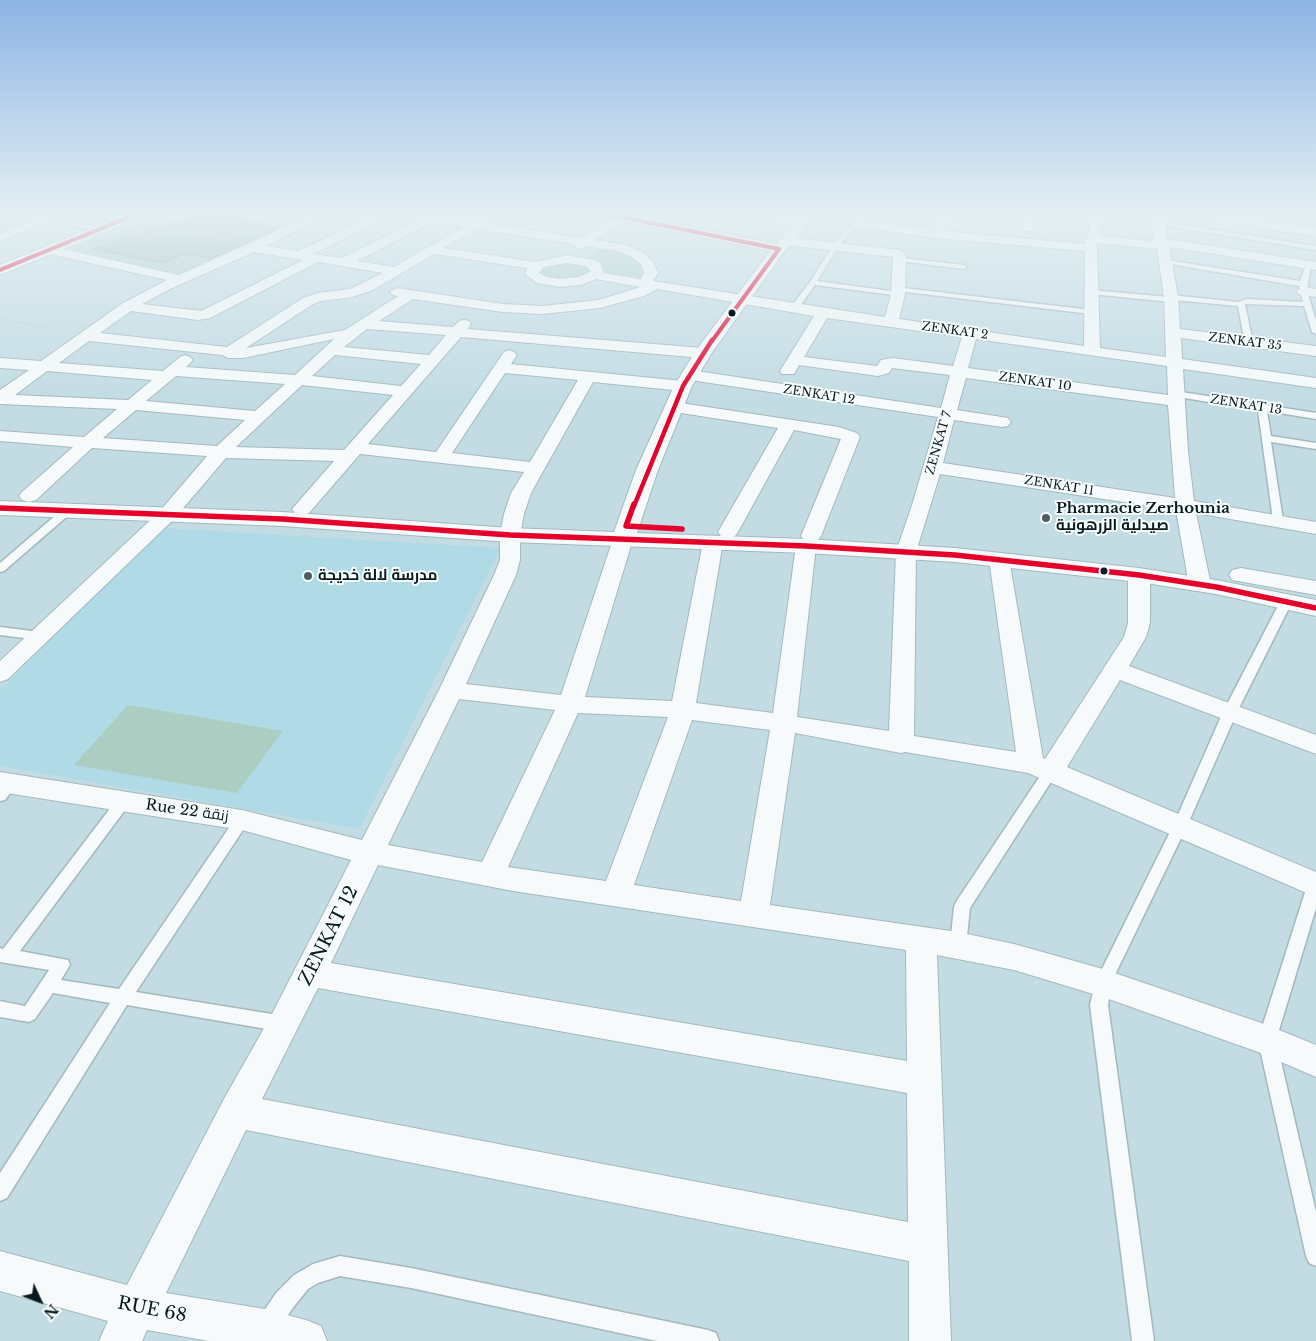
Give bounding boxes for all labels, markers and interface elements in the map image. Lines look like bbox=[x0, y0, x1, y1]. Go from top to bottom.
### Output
unlabelled marker bbox=[727, 308, 737, 318]
street label: ZENKAT 2 bbox=[921, 319, 989, 343]
street label: ZENKAT 35 bbox=[1207, 330, 1283, 354]
street label: ZENKAT 10 bbox=[998, 370, 1072, 394]
street label: ZENKAT 12 bbox=[782, 382, 856, 408]
street label: ZENKAT 13 bbox=[1209, 392, 1283, 418]
street label: ZENKAT 7 bbox=[923, 409, 955, 477]
street label: ZENKAT 11 bbox=[1023, 473, 1095, 499]
place label: Pharmacie Zerhounia صيدلية الزرهونية bbox=[1056, 500, 1230, 535]
marker: Pharmacie Zerhounia صيدلية الزرهونية bbox=[1040, 512, 1052, 524]
unlabelled marker bbox=[1099, 566, 1109, 576]
place label: مدرسة لالة خديجة bbox=[318, 567, 437, 585]
marker: مدرسة لالة خديجة bbox=[302, 570, 314, 582]
street label: Rue 22 زنقة bbox=[144, 796, 230, 826]
street label: ZENKAT 12 bbox=[295, 883, 363, 989]
north arrow bbox=[15, 1276, 65, 1326]
street label: RUE 68 bbox=[116, 1293, 188, 1327]
text: N bbox=[40, 1300, 62, 1322]

